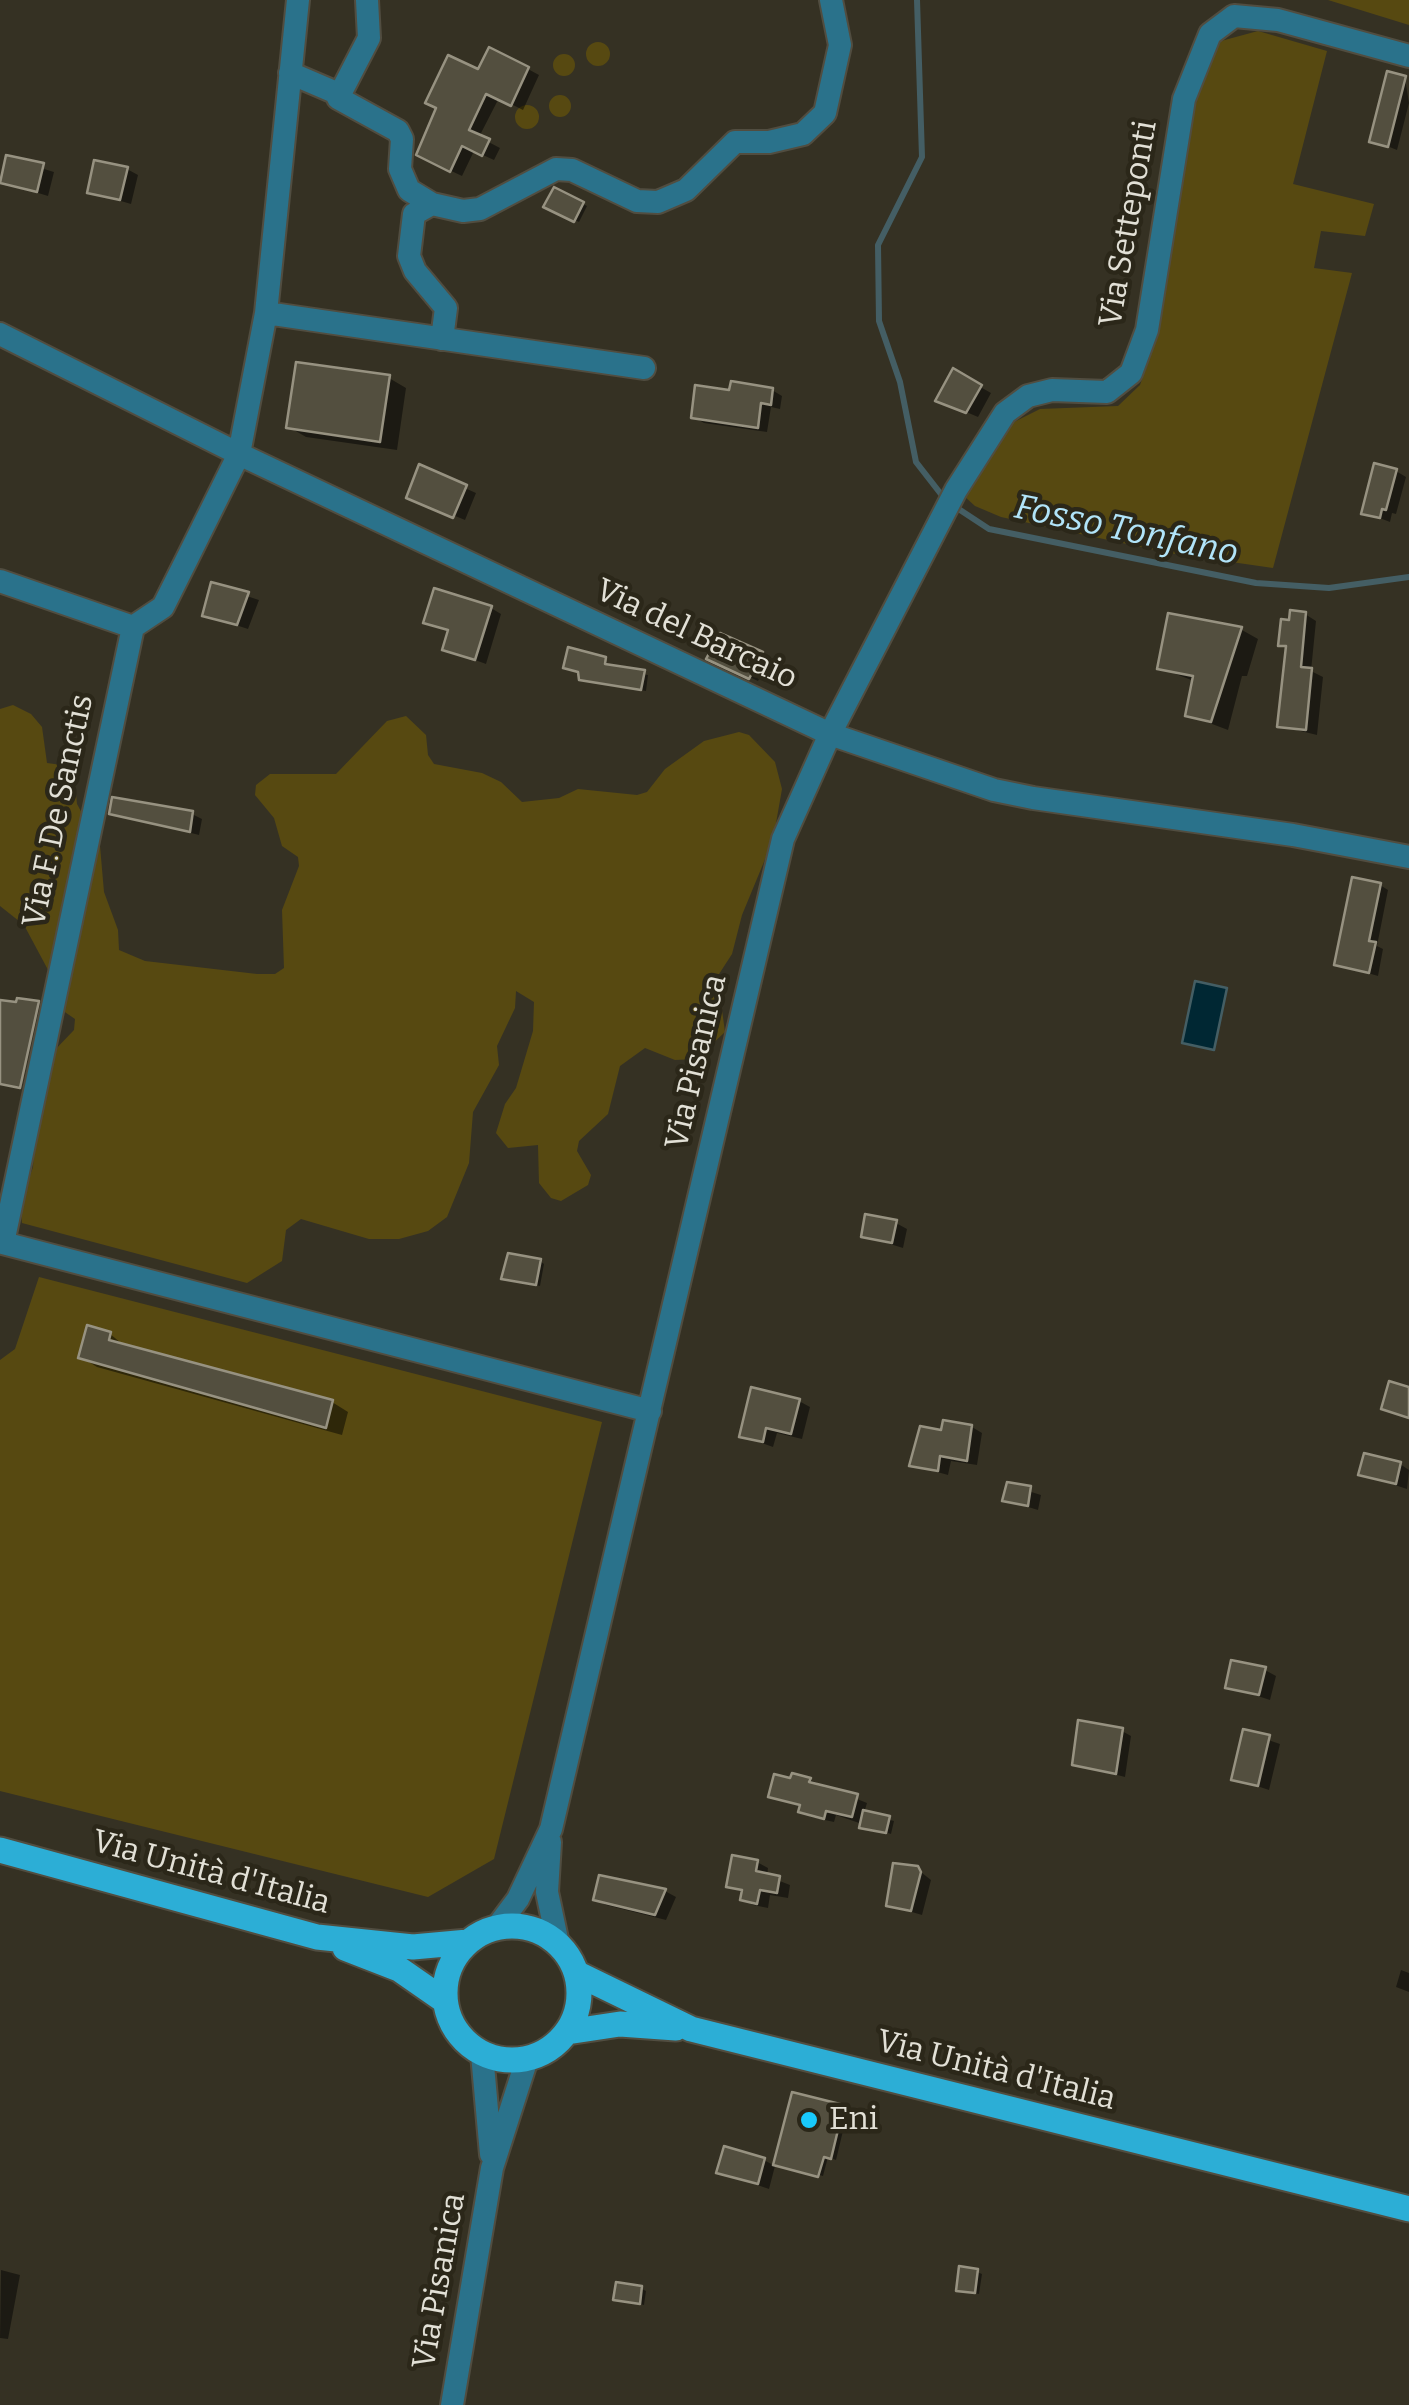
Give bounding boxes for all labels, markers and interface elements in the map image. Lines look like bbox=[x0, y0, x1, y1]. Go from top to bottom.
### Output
street label: Via Setteponti bbox=[1092, 118, 1166, 330]
water label: Fosso Tonfano bbox=[1010, 487, 1242, 575]
street label: Via del Barcaio bbox=[589, 572, 803, 698]
street label: Via F. De Sanctis bbox=[16, 691, 102, 931]
street label: Via Pisanica bbox=[658, 971, 736, 1153]
street label: Via Unità d'Italia bbox=[88, 1823, 334, 1923]
street label: Via Unità d'Italia bbox=[873, 2023, 1119, 2119]
place label: Eni bbox=[829, 2101, 878, 2139]
marker: Eni bbox=[798, 2109, 820, 2131]
street label: Via Pisanica bbox=[406, 2190, 474, 2372]

